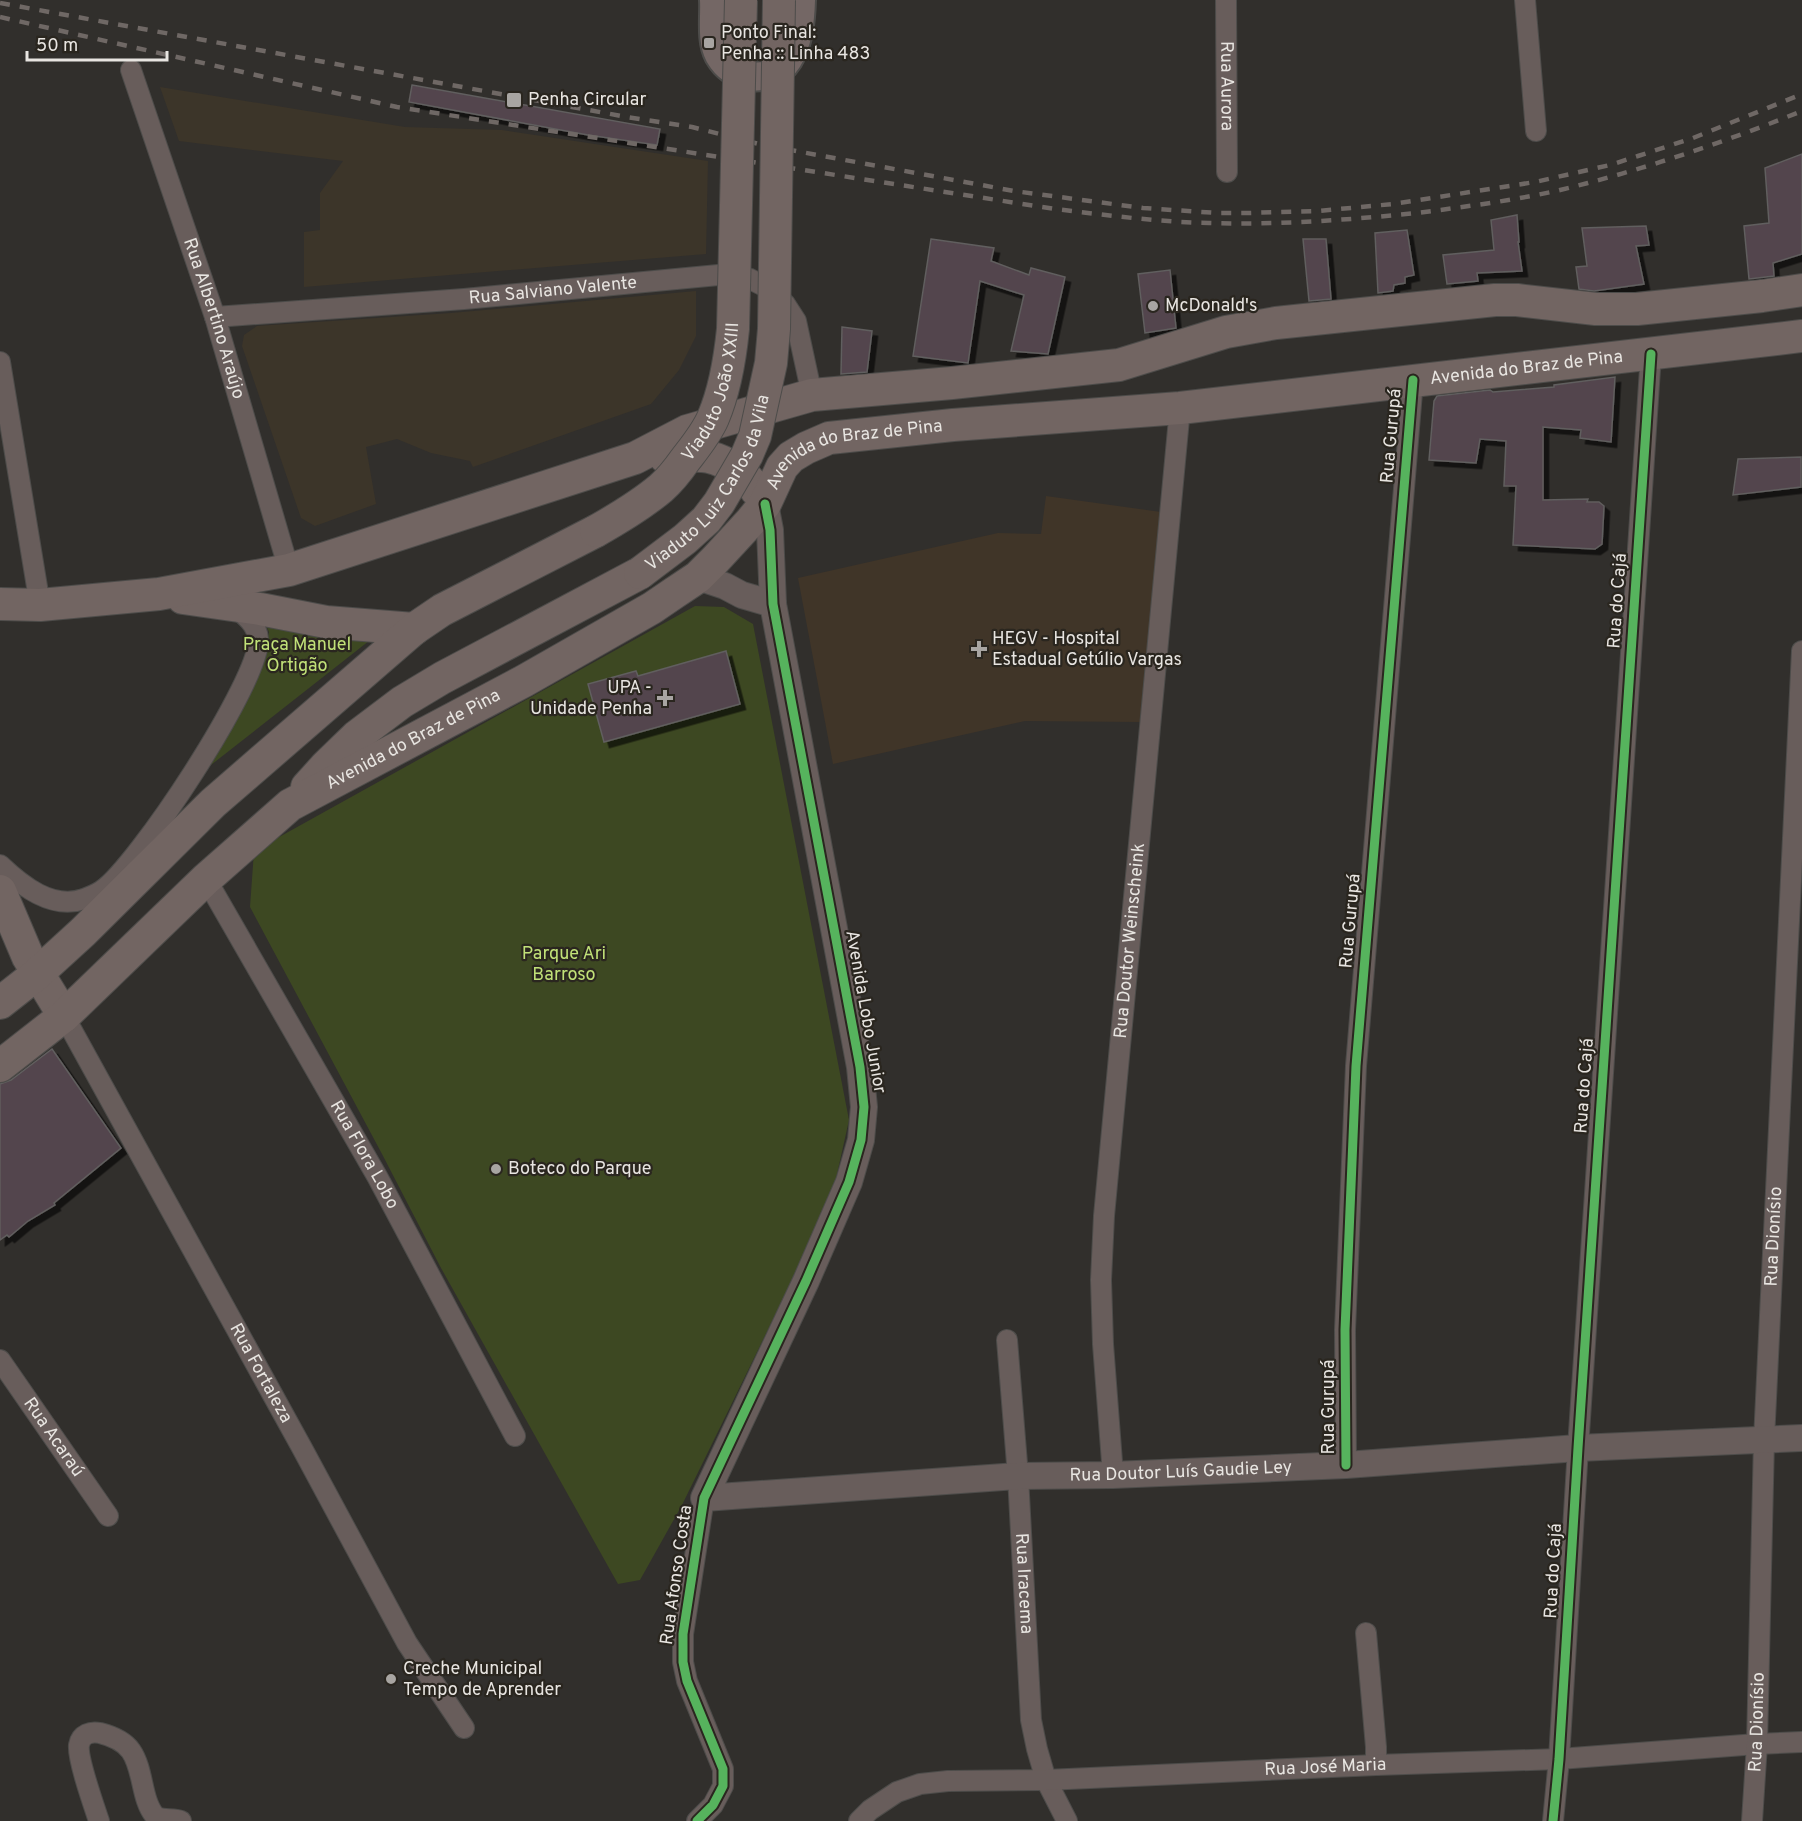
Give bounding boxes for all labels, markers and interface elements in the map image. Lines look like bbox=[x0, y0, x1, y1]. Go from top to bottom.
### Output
place label: Ponto Final: Penha :: Linha 483 bbox=[721, 22, 870, 66]
scale bar bbox=[27, 24, 166, 62]
text: 50 m bbox=[36, 35, 78, 58]
marker: Ponto Final: Penha :: Linha 483 bbox=[702, 36, 716, 50]
street label: Rua Aurora bbox=[1215, 41, 1238, 131]
place label: Penha Circular bbox=[528, 89, 646, 112]
marker: Penha Circular bbox=[505, 91, 523, 109]
street label: Rua Albertino Araújo bbox=[177, 235, 250, 402]
street label: Rua Salviano Valente bbox=[468, 271, 638, 310]
place label: McDonald's bbox=[1165, 295, 1257, 318]
marker: McDonald's bbox=[1146, 299, 1160, 313]
street label: Viaduto João XXIII bbox=[677, 322, 745, 466]
street label: Avenida do Braz de Pina bbox=[1429, 345, 1624, 390]
street label: Rua Gurupá bbox=[1376, 388, 1408, 484]
street label: Viaduto Luiz Carlos da Vila bbox=[641, 393, 775, 576]
street label: Avenida do Braz de Pina bbox=[761, 415, 944, 494]
street label: Rua do Cajá bbox=[1603, 552, 1633, 650]
place label: HEGV - Hospital Estadual Getúlio Vargas bbox=[992, 628, 1182, 672]
park label: Praça Manuel Ortigão bbox=[243, 634, 351, 678]
marker: HEGV - Hospital Estadual Getúlio Vargas bbox=[970, 640, 988, 658]
place label: UPA - Unidade Penha bbox=[530, 677, 652, 721]
street label: Avenida do Braz de Pina bbox=[322, 684, 504, 795]
marker: UPA - Unidade Penha bbox=[656, 689, 674, 707]
street label: Rua Doutor Weinscheink bbox=[1109, 842, 1151, 1039]
street label: Rua Gurupá bbox=[1335, 873, 1367, 969]
street label: Avenida Lobo Junior bbox=[839, 929, 891, 1095]
park label: Parque Ari Barroso bbox=[522, 943, 606, 987]
street label: Rua do Cajá bbox=[1570, 1037, 1600, 1135]
street label: Rua Flora Lobo bbox=[324, 1096, 404, 1213]
place label: Boteco do Parque bbox=[508, 1158, 651, 1181]
marker: Boteco do Parque bbox=[489, 1162, 503, 1176]
street label: Rua Dionísio bbox=[1760, 1186, 1788, 1287]
street label: Rua Fortaleza bbox=[224, 1319, 298, 1427]
street label: Rua Gurupá bbox=[1318, 1359, 1341, 1455]
street label: Rua Acaraú bbox=[18, 1393, 89, 1482]
street label: Rua Doutor Luís Gaudie Ley bbox=[1069, 1456, 1293, 1487]
street label: Rua Afonso Costa bbox=[656, 1504, 698, 1646]
street label: Rua do Cajá bbox=[1540, 1523, 1568, 1619]
street label: Rua Iracema bbox=[1010, 1532, 1038, 1634]
place label: Creche Municipal Tempo de Aprender bbox=[403, 1658, 561, 1702]
marker: Creche Municipal Tempo de Aprender bbox=[384, 1672, 398, 1686]
street label: Rua Dionísio bbox=[1744, 1672, 1770, 1773]
street label: Rua José Maria bbox=[1264, 1753, 1387, 1782]

